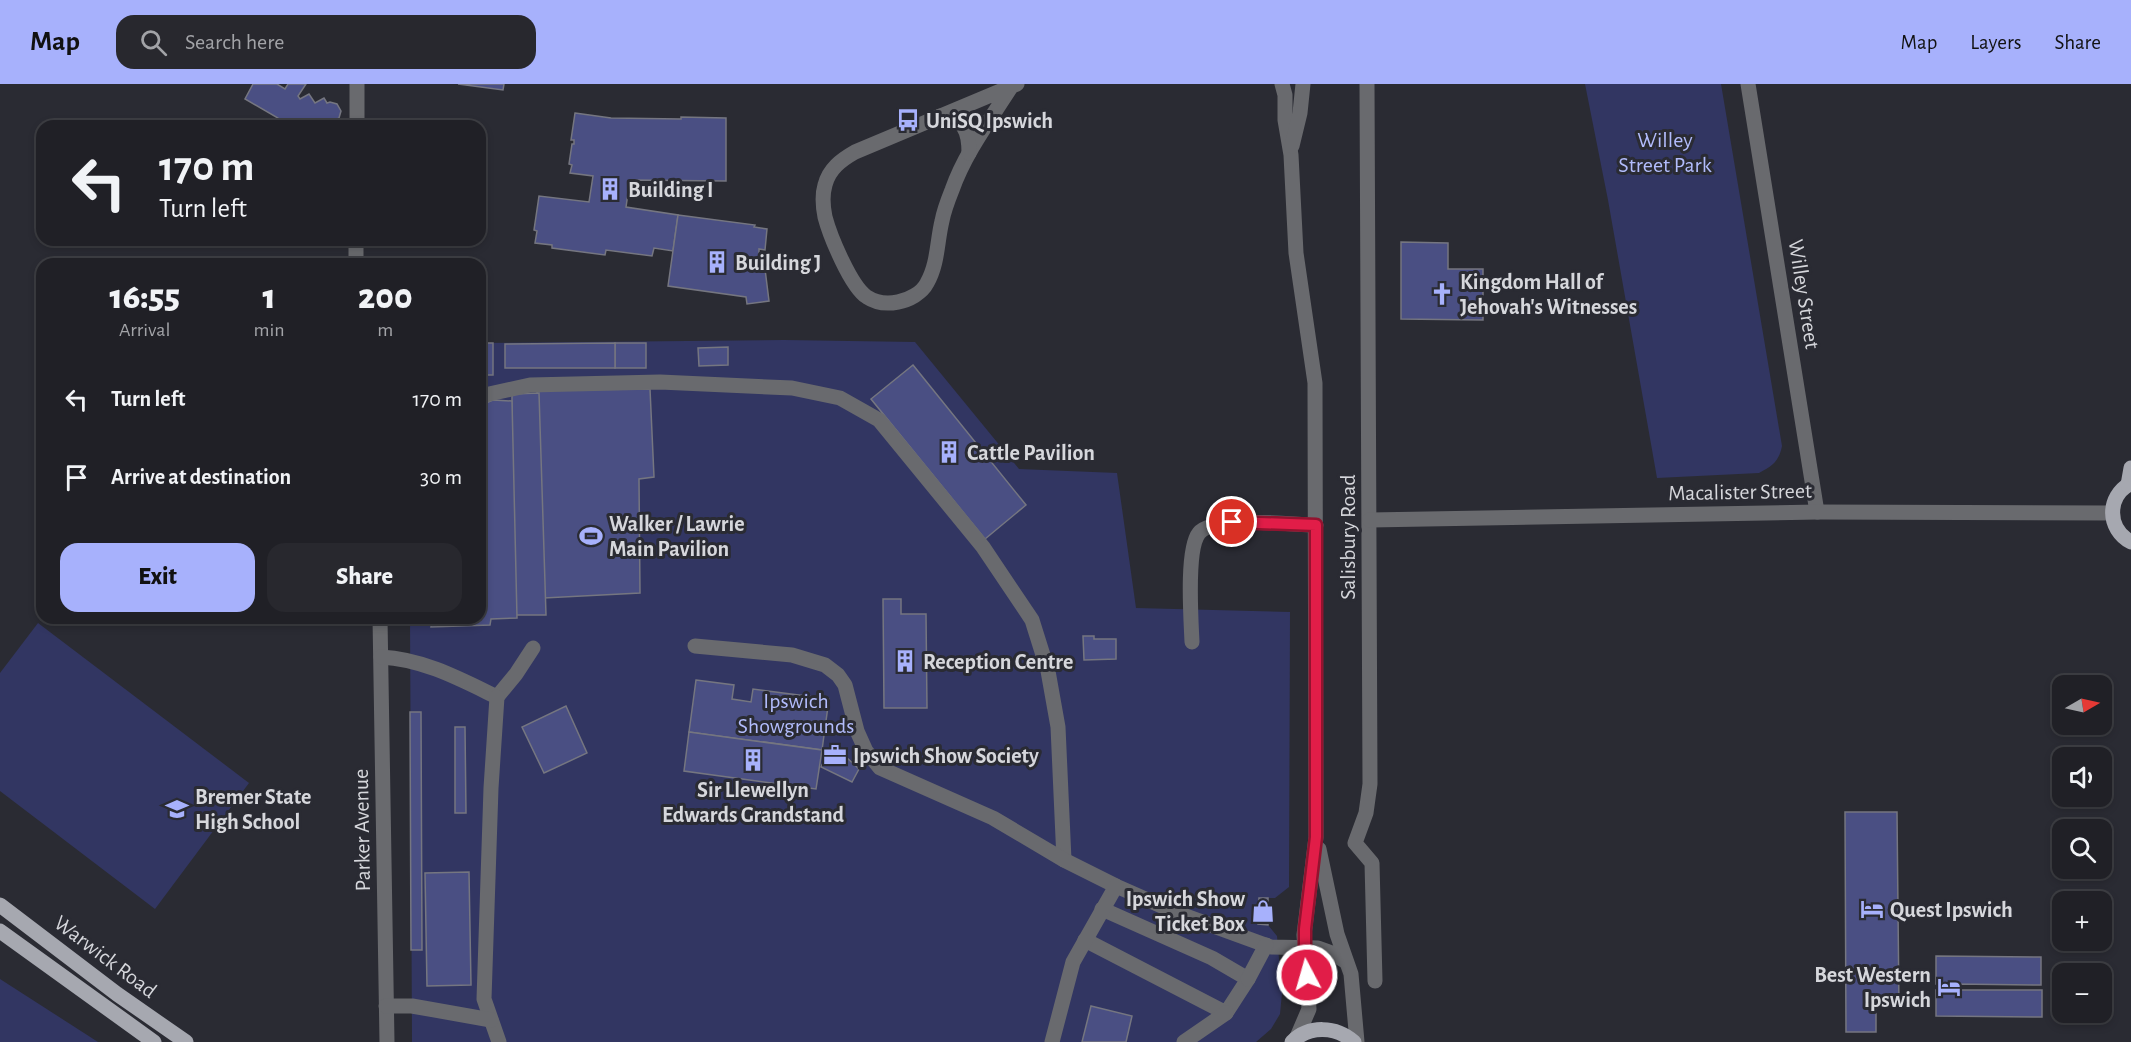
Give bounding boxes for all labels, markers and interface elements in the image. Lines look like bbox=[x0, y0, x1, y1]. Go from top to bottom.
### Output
search box bbox=[116, 15, 536, 69]
icon: search bbox=[137, 26, 170, 59]
text: Map bbox=[30, 28, 80, 56]
text: Search here bbox=[185, 31, 284, 53]
text: Map bbox=[1901, 32, 1937, 53]
text: Layers bbox=[1970, 32, 2021, 53]
text: Share bbox=[2054, 32, 2101, 53]
bus stop icon: UniSQ Ipswich bbox=[895, 107, 921, 133]
place label: UniSQ Ipswich bbox=[926, 110, 1053, 133]
park label: Willey Street Park bbox=[1618, 129, 1712, 176]
icon: left bbox=[60, 144, 138, 222]
text: 170 m bbox=[159, 146, 254, 188]
building icon: Building I bbox=[597, 176, 623, 202]
place label: Building I bbox=[628, 179, 714, 201]
text: Turn left bbox=[159, 195, 247, 222]
street label: Willey Street bbox=[1784, 238, 1824, 351]
building icon: Building J bbox=[704, 249, 730, 275]
place label: Building J bbox=[735, 252, 821, 274]
place label: Kingdom Hall of Jehovah's Witnesses bbox=[1460, 271, 1637, 318]
text: 16:55 bbox=[109, 279, 180, 315]
text: 1 bbox=[262, 279, 276, 315]
text: 200 bbox=[358, 279, 413, 315]
church icon: Kingdom Hall of Jehovah's Witnesses bbox=[1429, 281, 1455, 307]
text: Arrival bbox=[119, 320, 170, 340]
text: min bbox=[253, 320, 285, 340]
text: m bbox=[377, 320, 393, 340]
icon: left bbox=[60, 383, 93, 416]
text: Turn left bbox=[111, 388, 185, 410]
text: 170 m bbox=[412, 388, 462, 410]
building icon: Cattle Pavilion bbox=[936, 439, 962, 465]
place label: Cattle Pavilion bbox=[967, 442, 1095, 464]
icon: arrive bbox=[60, 461, 93, 494]
text: Arrive at destination bbox=[111, 466, 291, 488]
text: 30 m bbox=[420, 466, 462, 488]
street label: Salisbury Road bbox=[1337, 474, 1359, 600]
street label: Macalister Street bbox=[1668, 480, 1812, 504]
pin bbox=[1206, 496, 1257, 547]
icon: arrive bbox=[1215, 505, 1248, 538]
place label: Walker / Lawrie Main Pavilion bbox=[609, 513, 745, 560]
sports icon: Walker / Lawrie Main Pavilion bbox=[578, 523, 604, 549]
button: Exit bbox=[60, 543, 255, 612]
button: Share bbox=[267, 543, 462, 612]
building icon: Reception Centre bbox=[892, 648, 918, 674]
place label: Reception Centre bbox=[923, 651, 1073, 673]
north arrow bbox=[2052, 675, 2112, 735]
map controls bbox=[2052, 675, 2112, 1023]
park label: Ipswich Showgrounds bbox=[738, 690, 854, 737]
office icon: Ipswich Show Society bbox=[822, 742, 848, 768]
place label: Ipswich Show Society bbox=[853, 745, 1039, 768]
building icon: Sir Llewellyn Edwards Grandstand bbox=[740, 747, 766, 773]
button: sound bbox=[2052, 747, 2112, 807]
street label: Parker Avenue bbox=[350, 768, 374, 891]
place label: Sir Llewellyn Edwards Grandstand bbox=[662, 779, 845, 826]
place label: Bremer State High School bbox=[195, 786, 311, 833]
school or university icon: Bremer State High School bbox=[164, 796, 190, 822]
button: search bbox=[2052, 819, 2112, 879]
place label: Ipswich Show Ticket Box bbox=[1126, 888, 1246, 935]
button: + bbox=[2052, 891, 2112, 951]
hotel icon: Quest Ipswich bbox=[1859, 896, 1885, 922]
shop icon: Ipswich Show Ticket Box bbox=[1250, 898, 1276, 924]
place label: Quest Ipswich bbox=[1890, 899, 2013, 922]
street label: Warwick Road bbox=[50, 911, 161, 1002]
position arrow bbox=[1275, 943, 1339, 1007]
button: − bbox=[2052, 963, 2112, 1023]
place label: Best Western Ipswich bbox=[1814, 964, 1931, 1011]
hotel icon: Best Western Ipswich bbox=[1936, 974, 1962, 1000]

